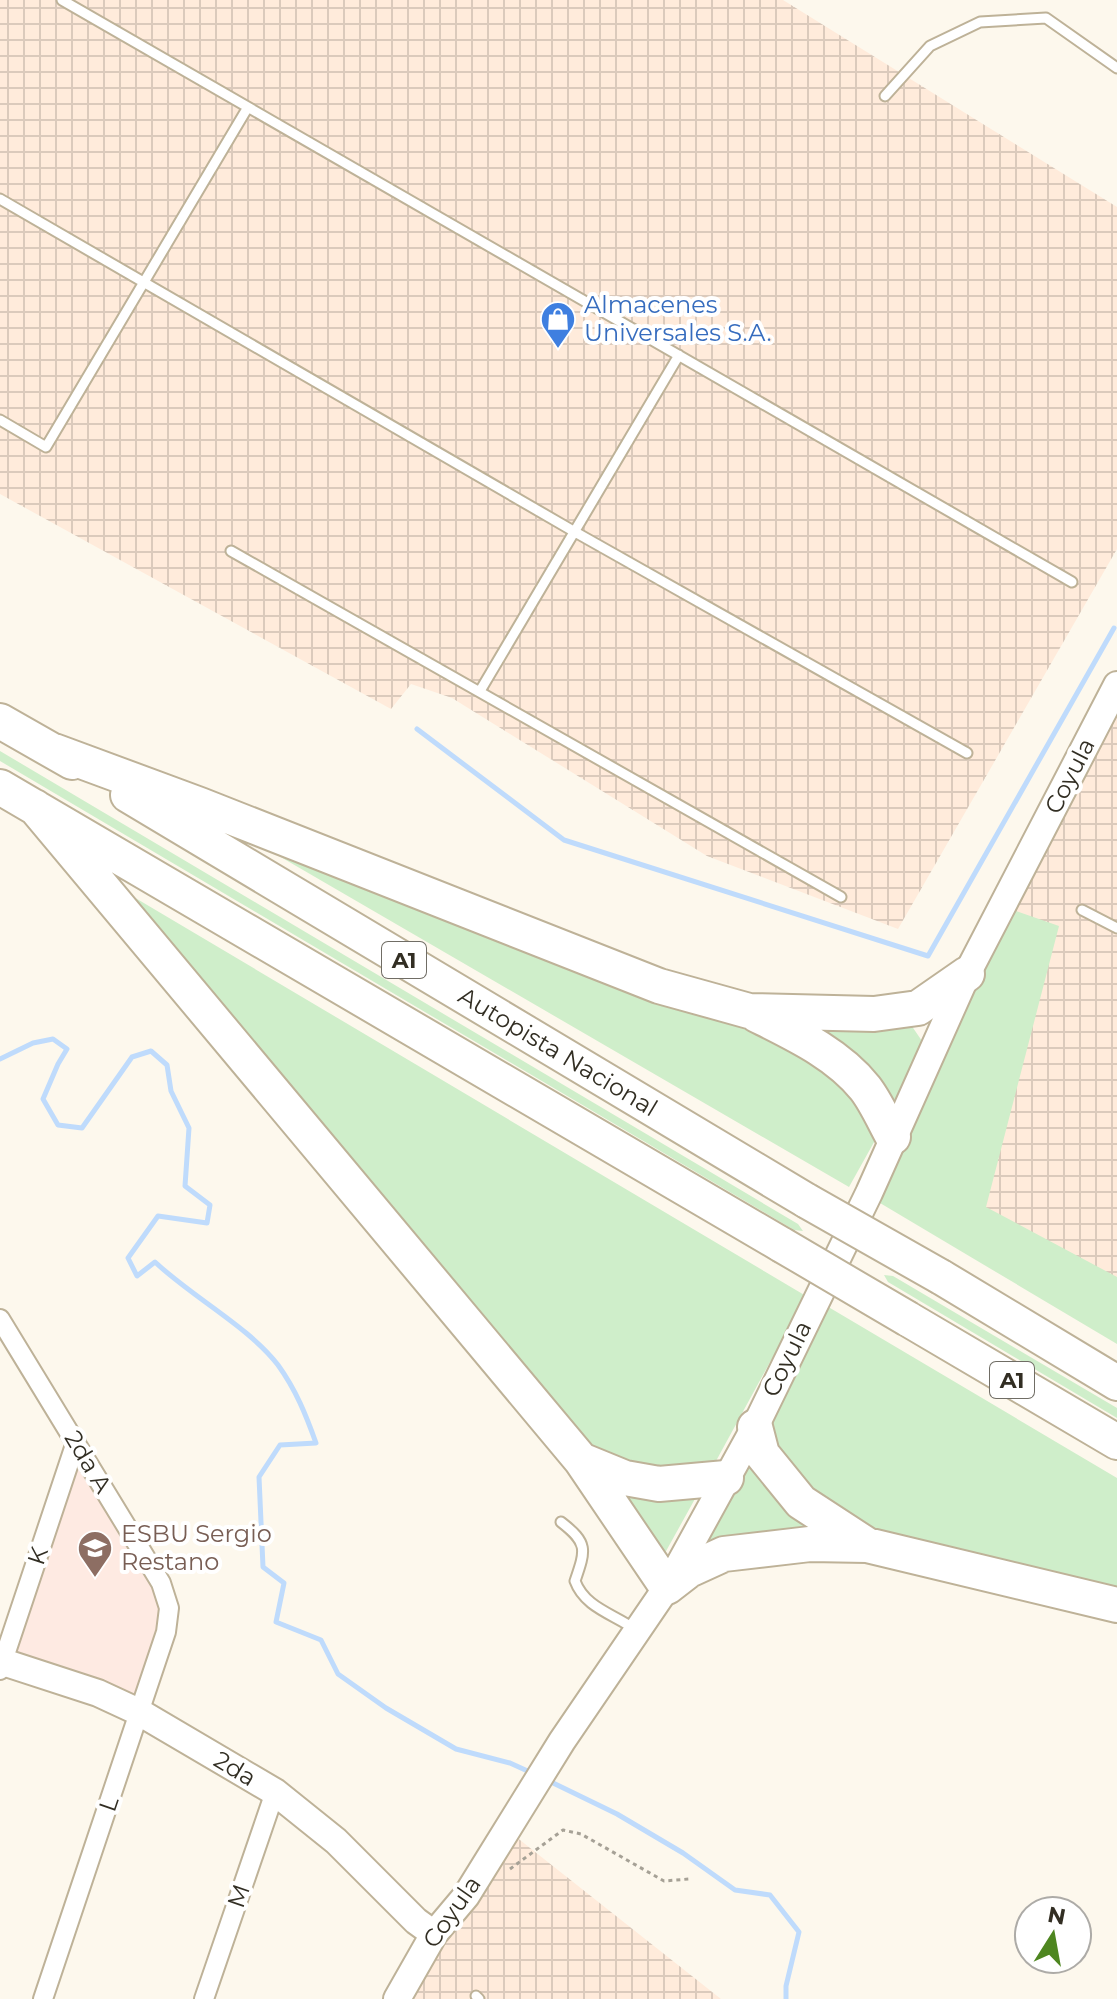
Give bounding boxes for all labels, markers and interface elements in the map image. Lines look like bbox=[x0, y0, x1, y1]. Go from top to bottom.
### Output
place label: Almacenes Universales S.A. bbox=[584, 290, 771, 347]
shop icon: Almacenes Universales S.A. bbox=[539, 300, 577, 350]
street label: Coyula bbox=[1038, 733, 1101, 818]
road number: A1 bbox=[382, 942, 426, 978]
street label: Autopista Nacional bbox=[454, 981, 663, 1122]
street label: Coyula bbox=[756, 1316, 817, 1402]
road number: A1 bbox=[990, 1362, 1034, 1398]
street label: 2da A bbox=[59, 1425, 119, 1499]
place label: ESBU Sergio Restano bbox=[121, 1519, 272, 1576]
school or university icon: ESBU Sergio Restano bbox=[76, 1529, 114, 1579]
street label: K bbox=[21, 1543, 54, 1568]
street label: 2da bbox=[209, 1745, 262, 1792]
street label: L bbox=[93, 1792, 125, 1815]
street label: Coyula bbox=[417, 1870, 487, 1953]
street label: M bbox=[221, 1880, 256, 1911]
north arrow bbox=[1013, 1895, 1093, 1975]
text: N bbox=[1045, 1901, 1068, 1931]

